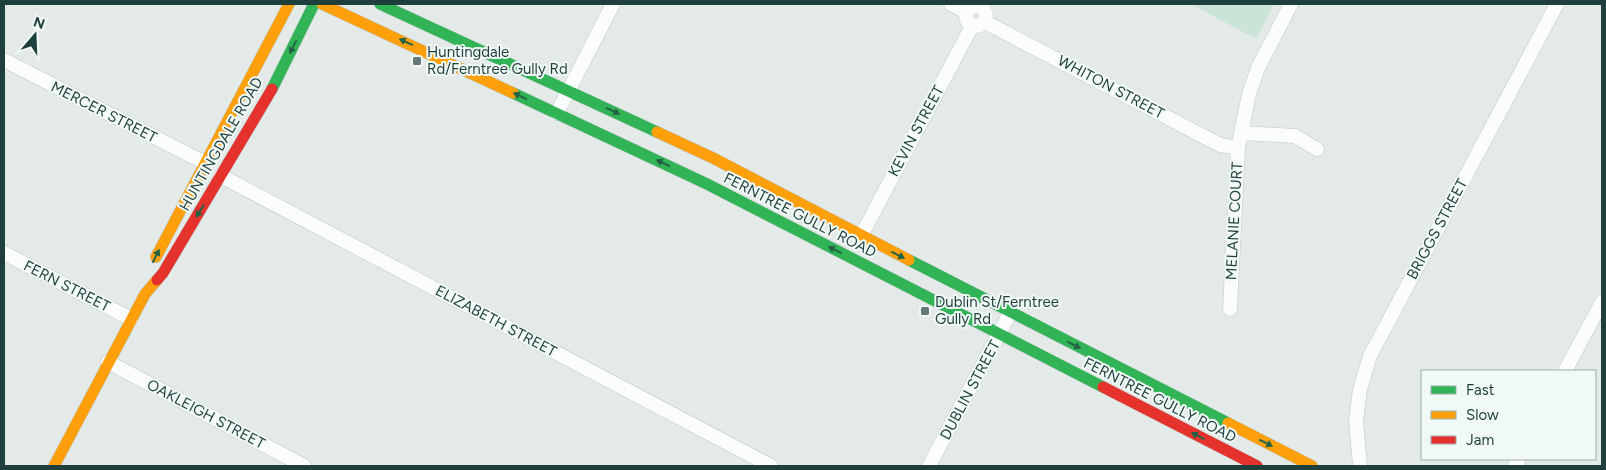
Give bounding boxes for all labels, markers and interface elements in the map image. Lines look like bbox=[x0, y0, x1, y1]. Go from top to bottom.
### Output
north arrow bbox=[10, 10, 60, 60]
text: N bbox=[31, 13, 47, 33]
one-way arrow bbox=[399, 38, 414, 47]
one-way arrow bbox=[289, 40, 297, 55]
place label: Huntingdale Rd/Ferntree Gully Rd bbox=[427, 43, 568, 78]
street label: WHITON STREET bbox=[1055, 51, 1168, 123]
marker: Huntingdale Rd/Ferntree Gully Rd bbox=[411, 55, 423, 67]
street label: HUNTINGDALE ROAD bbox=[175, 74, 267, 214]
street label: MERCER STREET bbox=[48, 77, 161, 147]
street label: KEVIN STREET bbox=[884, 82, 948, 180]
one-way arrow bbox=[513, 91, 527, 99]
one-way arrow bbox=[606, 108, 620, 116]
one-way arrow bbox=[656, 159, 670, 167]
street label: MELANIE COURT bbox=[1222, 161, 1246, 281]
street label: FERNTREE GULLY ROAD bbox=[721, 169, 879, 261]
street label: BRIGGS STREET bbox=[1403, 175, 1471, 282]
one-way arrow bbox=[195, 204, 204, 217]
one-way arrow bbox=[828, 246, 843, 254]
one-way arrow bbox=[152, 249, 160, 263]
one-way arrow bbox=[891, 251, 906, 259]
street label: FERN STREET bbox=[21, 256, 114, 316]
street label: ELIZABETH STREET bbox=[432, 281, 560, 361]
place label: Dublin St/Ferntree Gully Rd bbox=[935, 293, 1059, 328]
marker: Dublin St/Ferntree Gully Rd bbox=[919, 305, 931, 317]
street label: DUBLIN STREET bbox=[936, 336, 1004, 443]
one-way arrow bbox=[1067, 341, 1082, 349]
street label: FERNTREE GULLY ROAD bbox=[1081, 354, 1239, 446]
legend bbox=[1421, 370, 1596, 460]
street label: OAKLEIGH STREET bbox=[144, 375, 269, 453]
text: Fast bbox=[1466, 381, 1495, 399]
text: Slow bbox=[1466, 406, 1499, 424]
text: Jam bbox=[1466, 431, 1494, 449]
one-way arrow bbox=[1191, 432, 1205, 440]
one-way arrow bbox=[1259, 439, 1273, 447]

